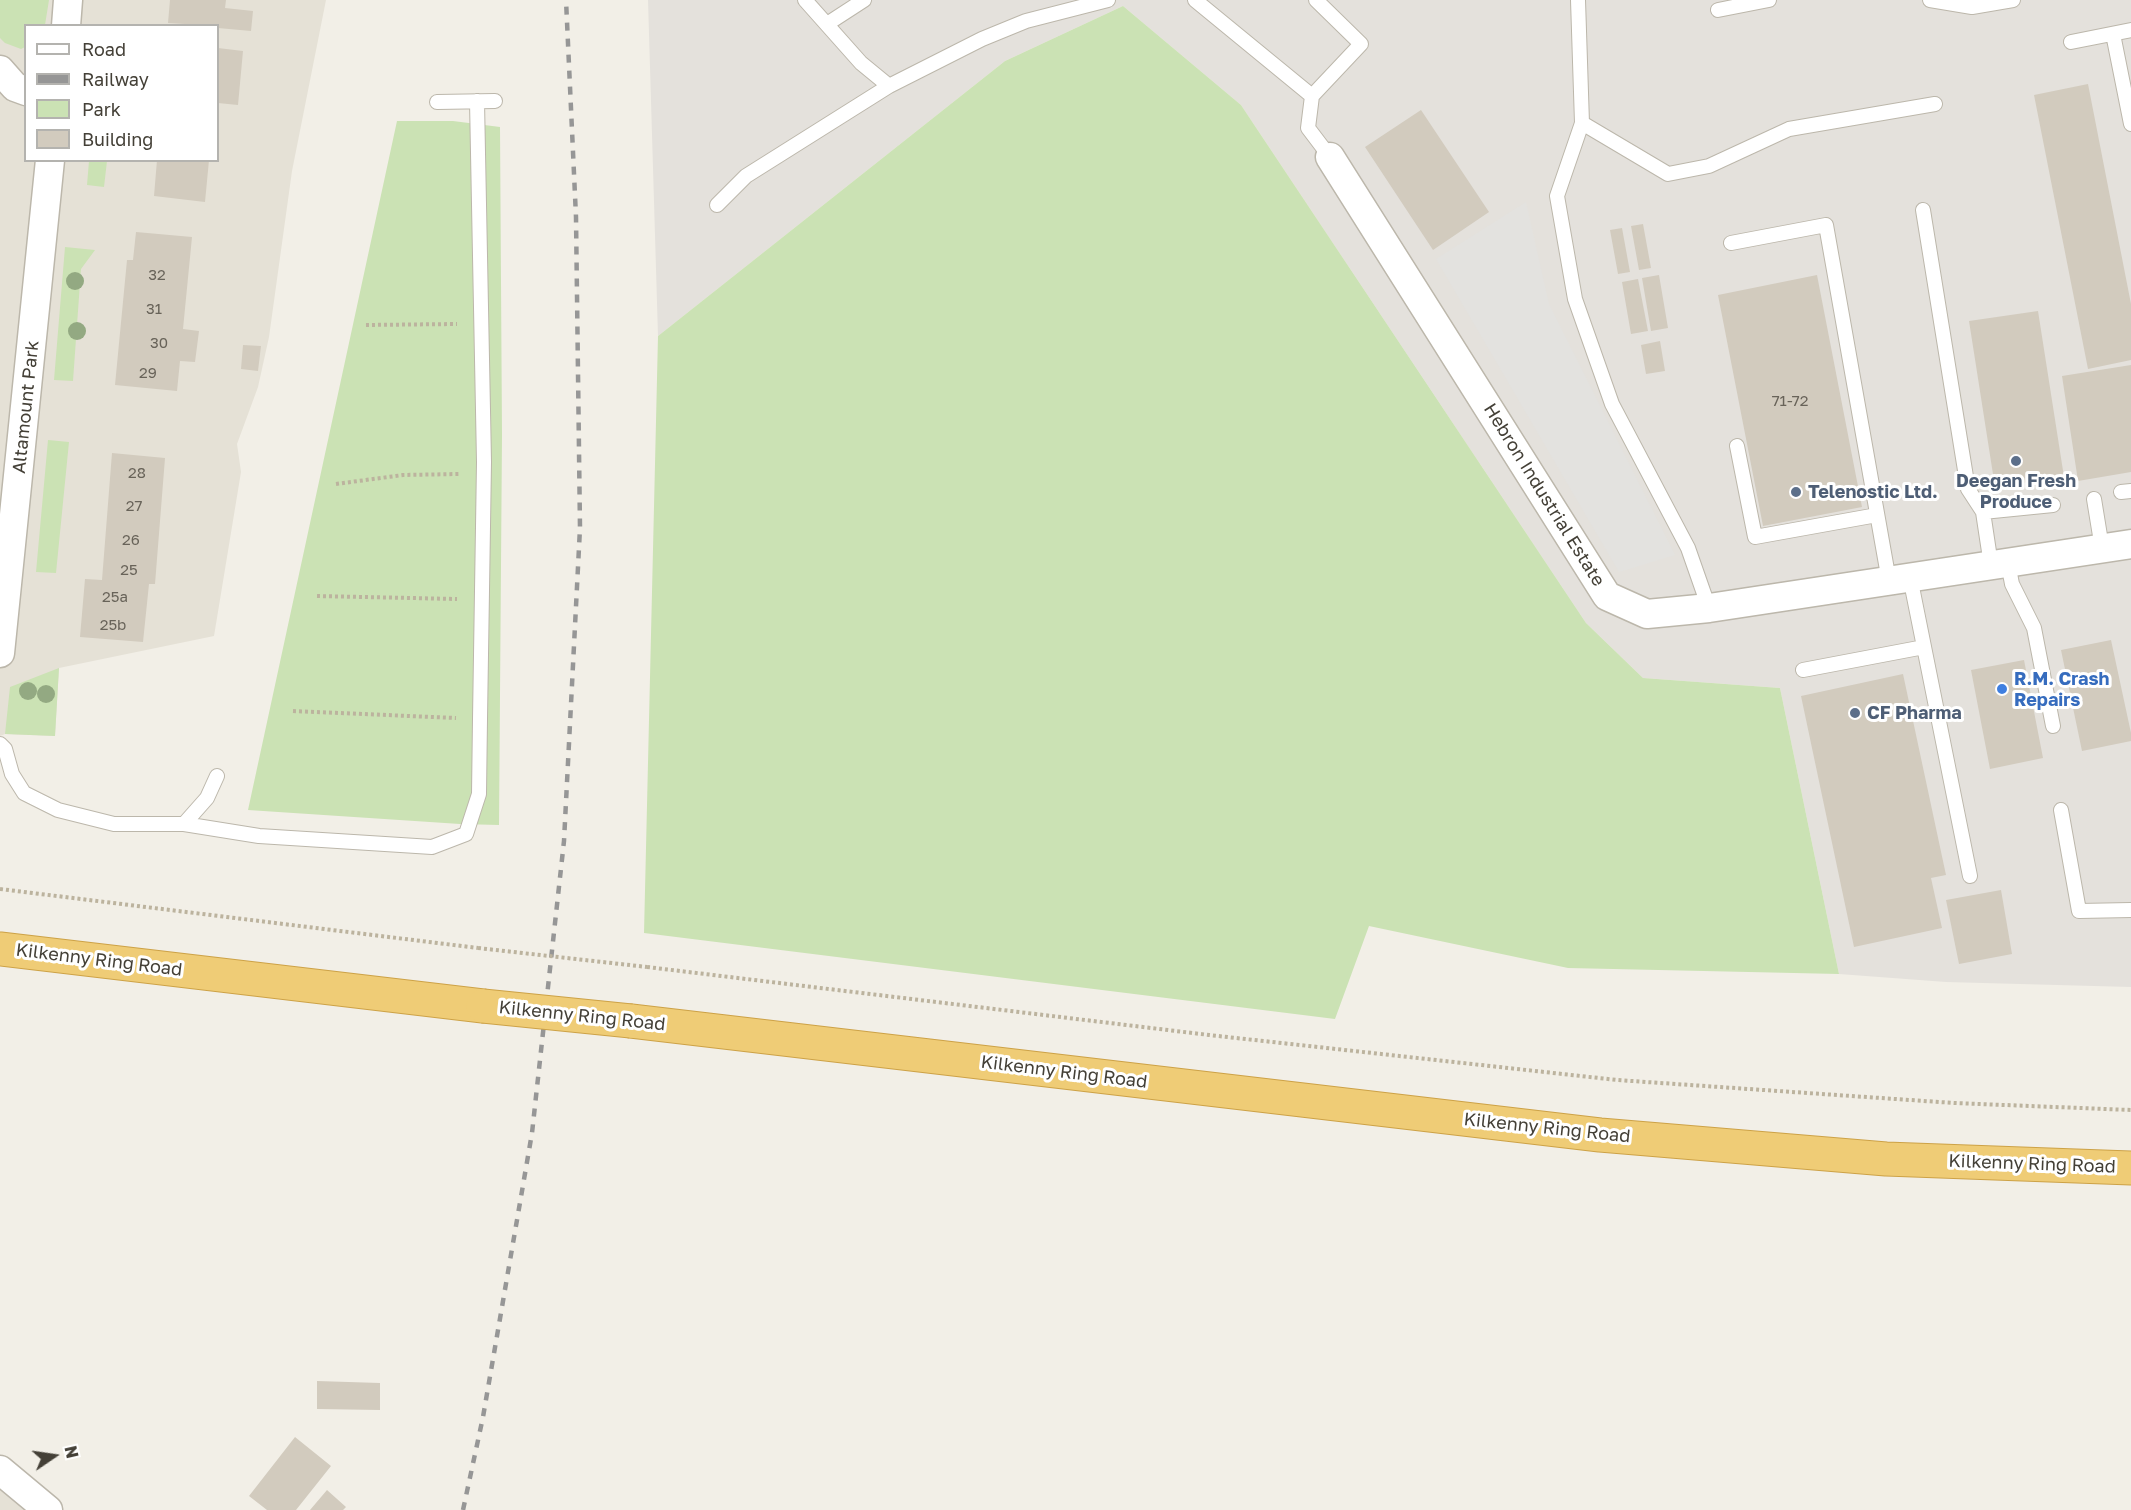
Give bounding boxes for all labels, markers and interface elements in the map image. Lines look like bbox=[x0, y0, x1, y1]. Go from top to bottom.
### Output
legend bbox=[24, 24, 219, 162]
text: Road bbox=[82, 38, 126, 60]
text: Railway bbox=[82, 68, 149, 90]
text: Park bbox=[82, 98, 121, 120]
text: Building bbox=[82, 128, 153, 150]
house number: 32 bbox=[148, 266, 166, 284]
house number: 31 bbox=[146, 300, 162, 318]
house number: 30 bbox=[150, 334, 168, 352]
street label: Altamount Park bbox=[8, 339, 44, 475]
house number: 29 bbox=[139, 364, 157, 382]
house number: 71-72 bbox=[1772, 392, 1808, 410]
street label: Hebron Industrial Estate bbox=[1479, 400, 1609, 590]
marker: Deegan Fresh Produce bbox=[2009, 454, 2023, 468]
house number: 28 bbox=[128, 464, 146, 482]
place label: Deegan Fresh Produce bbox=[1956, 470, 2076, 512]
place label: Telenostic Ltd. bbox=[1808, 481, 1938, 503]
marker: Telenostic Ltd. bbox=[1789, 485, 1803, 499]
house number: 27 bbox=[126, 497, 142, 515]
house number: 26 bbox=[122, 531, 140, 549]
house number: 25 bbox=[120, 561, 138, 579]
house number: 25a bbox=[102, 588, 128, 606]
house number: 25b bbox=[100, 616, 126, 634]
place label: R.M. Crash Repairs bbox=[2014, 668, 2109, 710]
marker: R.M. Crash Repairs bbox=[1995, 682, 2009, 696]
place label: CF Pharma bbox=[1867, 702, 1962, 724]
marker: CF Pharma bbox=[1848, 706, 1862, 720]
street label: Kilkenny Ring Road bbox=[15, 939, 183, 981]
street label: Kilkenny Ring Road bbox=[498, 997, 666, 1035]
street label: Kilkenny Ring Road bbox=[980, 1051, 1148, 1093]
street label: Kilkenny Ring Road bbox=[1463, 1109, 1631, 1147]
street label: Kilkenny Ring Road bbox=[1948, 1150, 2116, 1178]
north arrow bbox=[24, 1426, 84, 1486]
text: N bbox=[60, 1444, 83, 1460]

